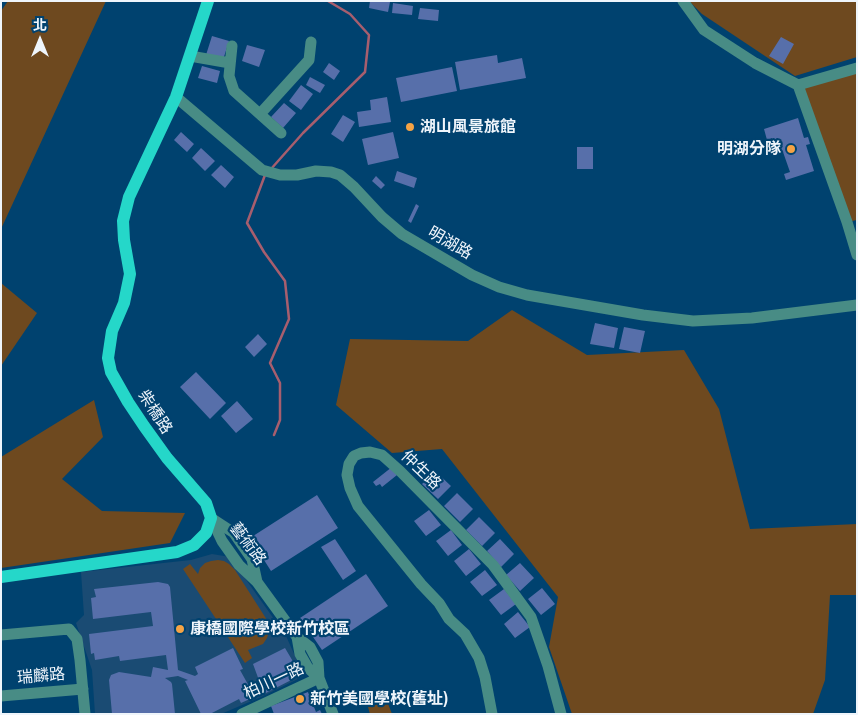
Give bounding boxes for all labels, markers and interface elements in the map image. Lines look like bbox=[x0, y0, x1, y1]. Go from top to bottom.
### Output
north arrow bbox=[15, 15, 65, 65]
text: 北 bbox=[33, 17, 47, 33]
place label: 湖山風景旅館 bbox=[420, 117, 516, 137]
marker: 湖山風景旅館 bbox=[404, 121, 416, 133]
place label: 明湖分隊 bbox=[717, 139, 781, 159]
marker: 明湖分隊 bbox=[785, 143, 797, 155]
street label: 明湖路 bbox=[424, 223, 476, 263]
street label: 柴橋路 bbox=[134, 387, 176, 437]
street label: 仲生路 bbox=[397, 446, 445, 494]
street label: 藝術路 bbox=[226, 519, 270, 569]
place label: 康橋國際學校新竹校區 bbox=[190, 619, 350, 639]
marker: 康橋國際學校新竹校區 bbox=[174, 623, 186, 635]
street label: 柏川一路 bbox=[241, 659, 307, 703]
street label: 瑞麟路 bbox=[16, 664, 66, 688]
place label: 新竹美國學校(舊址) bbox=[310, 689, 449, 709]
marker: 新竹美國學校(舊址) bbox=[294, 693, 306, 705]

